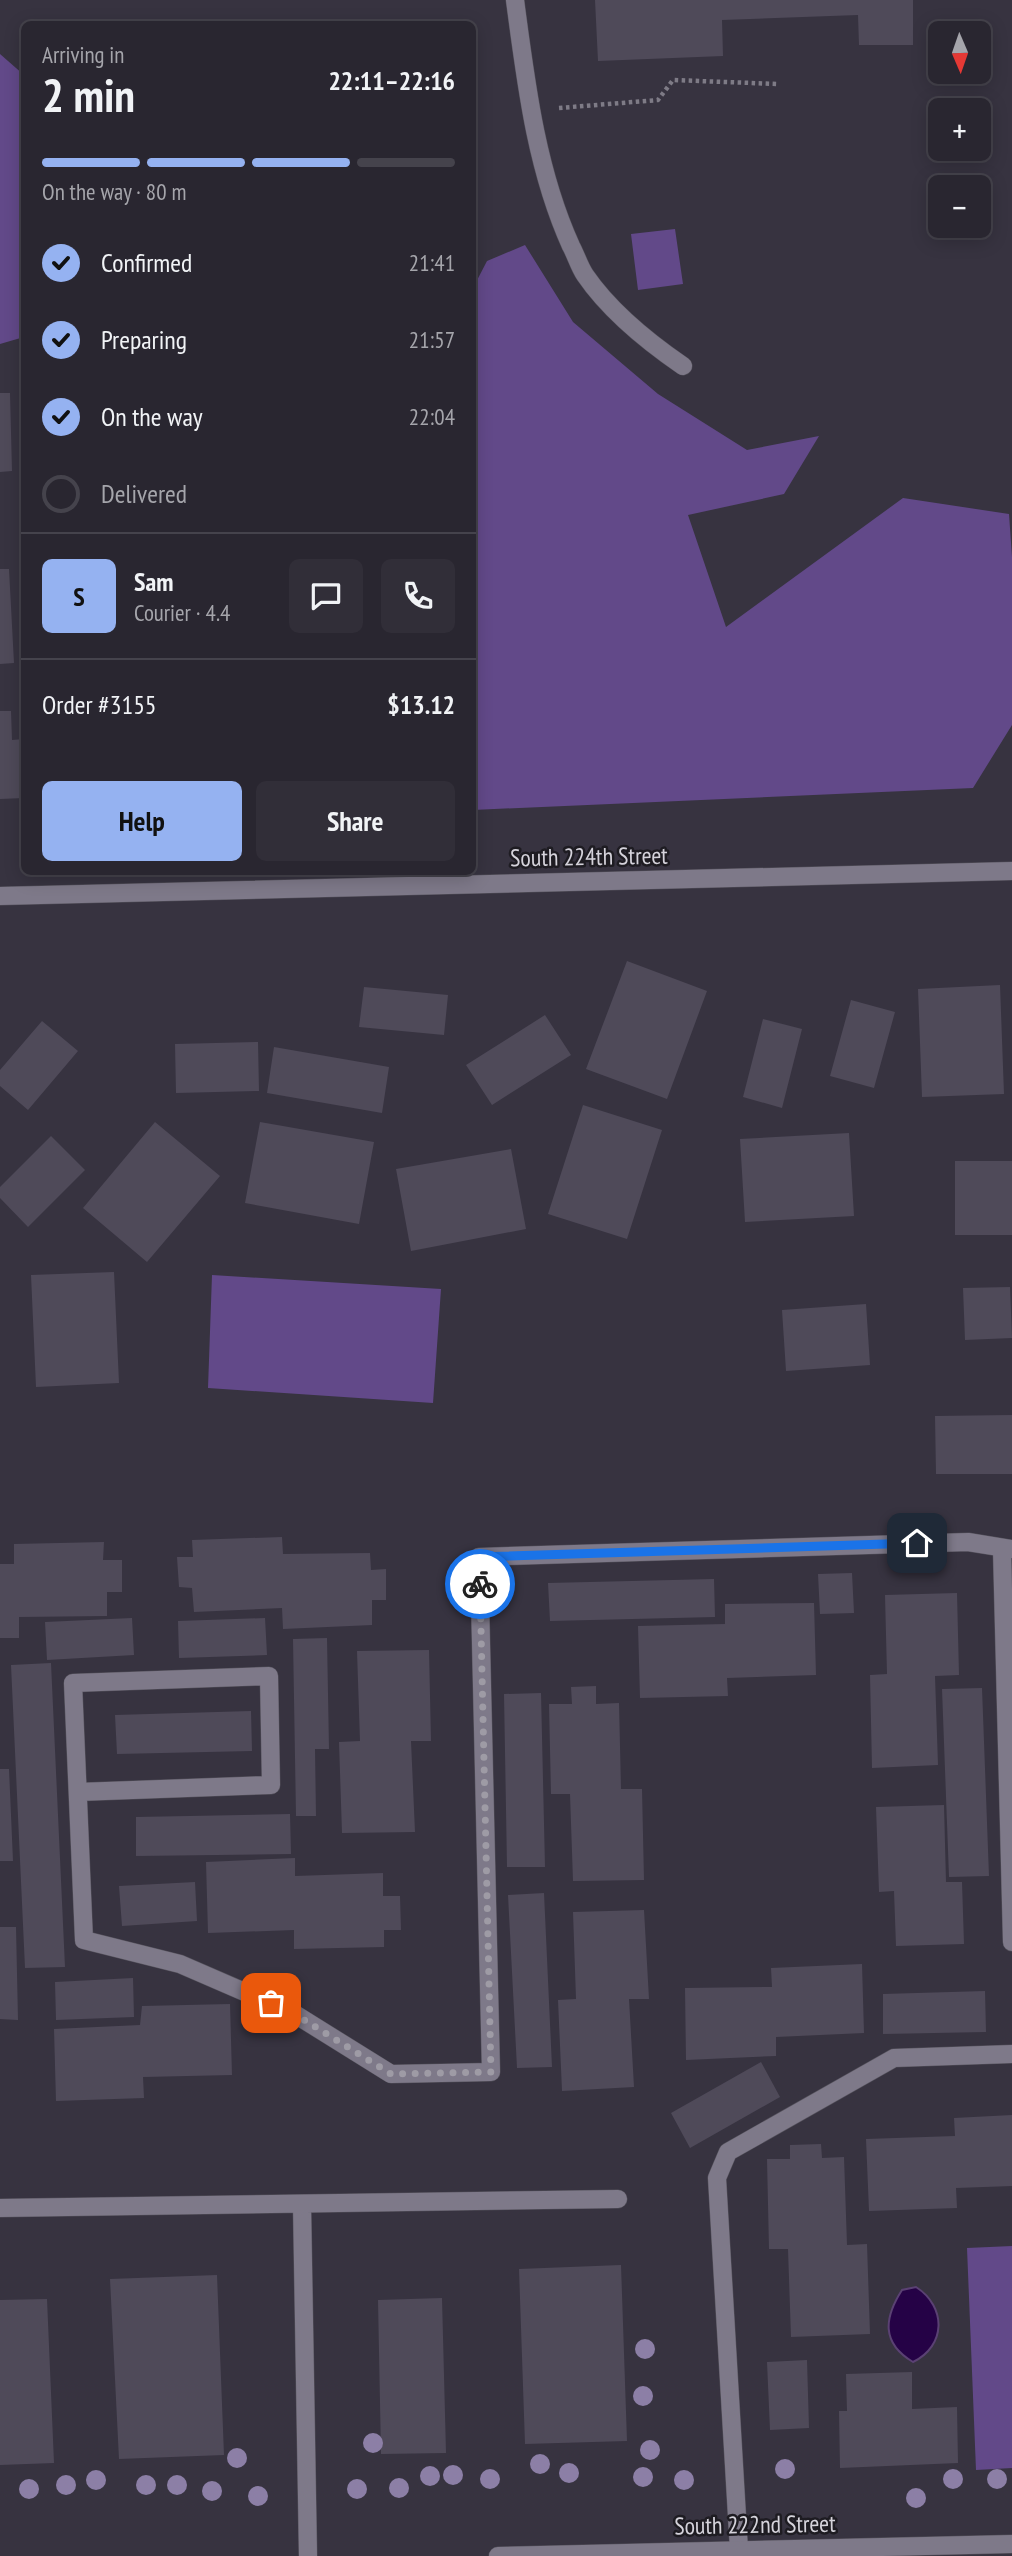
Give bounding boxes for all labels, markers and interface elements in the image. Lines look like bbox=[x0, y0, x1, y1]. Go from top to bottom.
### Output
north arrow bbox=[928, 21, 990, 84]
map controls bbox=[928, 21, 991, 238]
text: Arriving in bbox=[42, 40, 124, 69]
text: 22:11–22:16 bbox=[328, 64, 455, 97]
text: 2 min bbox=[42, 65, 135, 125]
button: + bbox=[928, 98, 991, 161]
button: − bbox=[928, 175, 991, 238]
text: On the way · 80 m bbox=[42, 177, 186, 206]
icon: check bbox=[42, 244, 80, 282]
text: Confirmed bbox=[101, 246, 192, 279]
text: 21:41 bbox=[409, 248, 455, 277]
icon: check bbox=[42, 321, 80, 359]
text: Preparing bbox=[101, 323, 187, 356]
text: 21:57 bbox=[409, 325, 455, 354]
icon: check bbox=[42, 398, 80, 436]
text: On the way bbox=[101, 400, 203, 433]
text: 22:04 bbox=[409, 402, 455, 431]
text: Delivered bbox=[101, 477, 187, 510]
button: chat bbox=[289, 559, 363, 633]
button: phone bbox=[381, 559, 455, 633]
text: Sam bbox=[134, 565, 173, 598]
text: S bbox=[73, 580, 85, 613]
text: Courier · 4.4 bbox=[134, 598, 230, 627]
text: Order #3155 bbox=[42, 688, 157, 721]
text: $13.12 bbox=[387, 688, 455, 721]
button: Help bbox=[42, 781, 242, 861]
button: Share bbox=[256, 781, 455, 861]
street label: South 224th Street bbox=[510, 840, 668, 873]
pin bbox=[887, 1513, 947, 1573]
icon: home bbox=[898, 1524, 936, 1562]
courier bbox=[445, 1549, 515, 1619]
icon: bike bbox=[461, 1565, 499, 1603]
pin bbox=[241, 1973, 301, 2033]
icon: bag bbox=[252, 1984, 290, 2022]
street label: South 222nd Street bbox=[674, 2508, 836, 2541]

